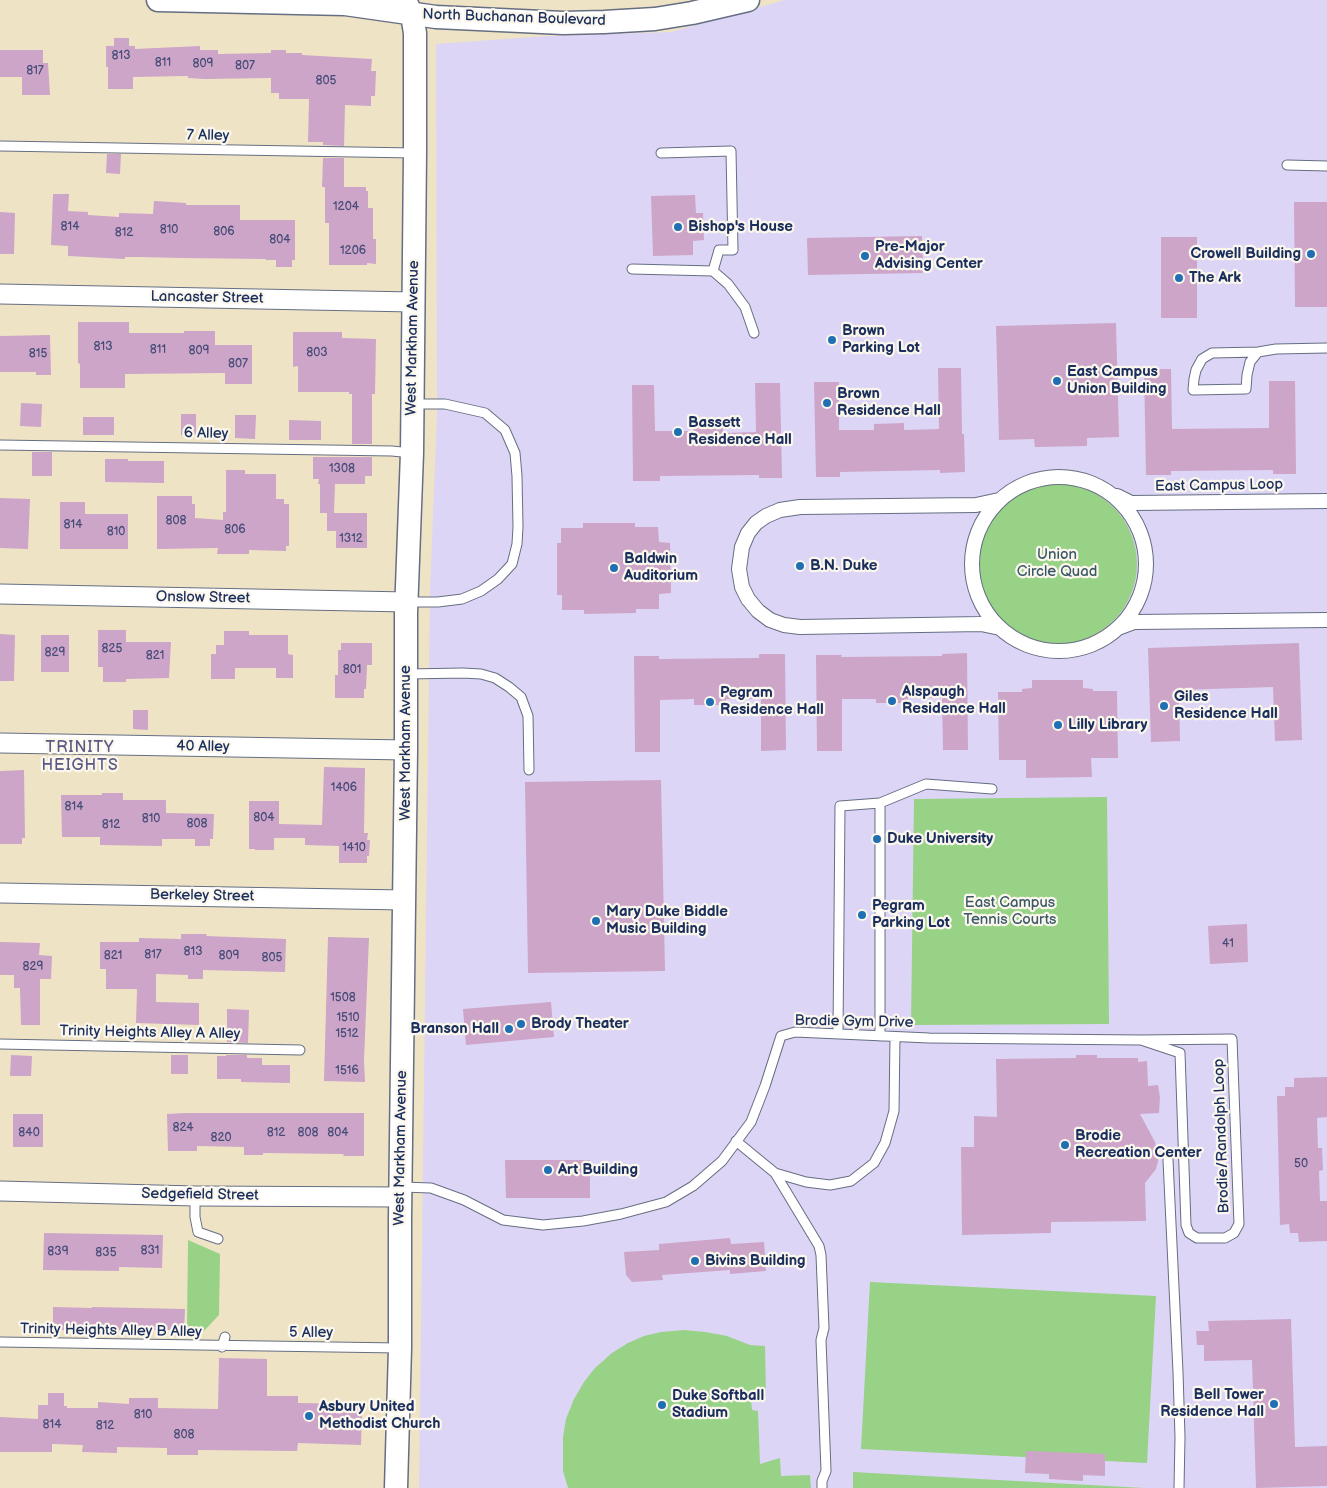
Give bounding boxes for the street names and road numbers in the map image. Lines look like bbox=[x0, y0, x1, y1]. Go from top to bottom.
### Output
street label: North Buchanan Boulevard bbox=[422, 6, 606, 30]
street label: 7 Alley bbox=[187, 127, 229, 145]
street label: West Markham Avenue bbox=[403, 260, 423, 416]
street label: Lancaster Street bbox=[150, 288, 264, 308]
street label: 6 Alley bbox=[184, 425, 228, 443]
street label: East Campus Loop bbox=[1155, 476, 1283, 496]
street label: Onslow Street bbox=[156, 588, 250, 608]
street label: West Markham Avenue bbox=[397, 665, 415, 821]
street label: 40 Alley bbox=[176, 738, 230, 756]
street label: Berkeley Street bbox=[150, 886, 254, 906]
street label: Brodie Gym Drive bbox=[794, 1012, 914, 1032]
street label: Trinity Heights Alley A Alley bbox=[60, 1022, 240, 1044]
street label: Brodie/Randolph Loop bbox=[1210, 1058, 1234, 1214]
street label: West Markham Avenue bbox=[391, 1070, 411, 1226]
street label: Sedgefield Street bbox=[141, 1185, 259, 1205]
street label: Trinity Heights Alley B Alley bbox=[20, 1320, 202, 1342]
street label: 5 Alley bbox=[289, 1324, 333, 1342]

